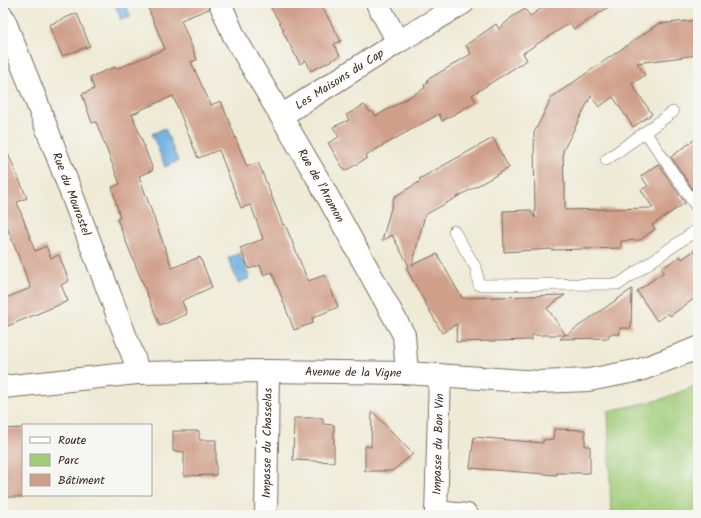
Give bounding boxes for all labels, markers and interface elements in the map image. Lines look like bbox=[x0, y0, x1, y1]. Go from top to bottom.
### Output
street label: Les Maisons du Cap bbox=[291, 44, 388, 115]
street label: Rue de l'Aramon bbox=[292, 145, 349, 226]
street label: Rue du Mourastel bbox=[47, 150, 96, 239]
street label: Avenue de la Vigne bbox=[305, 363, 402, 383]
street label: Impasse du Chasselas bbox=[257, 388, 278, 498]
street label: Impasse du Bon Vin bbox=[428, 393, 449, 495]
legend bbox=[22, 424, 152, 496]
text: Route bbox=[58, 431, 87, 450]
text: Parc bbox=[58, 451, 79, 470]
text: Bâtiment bbox=[58, 471, 105, 490]

